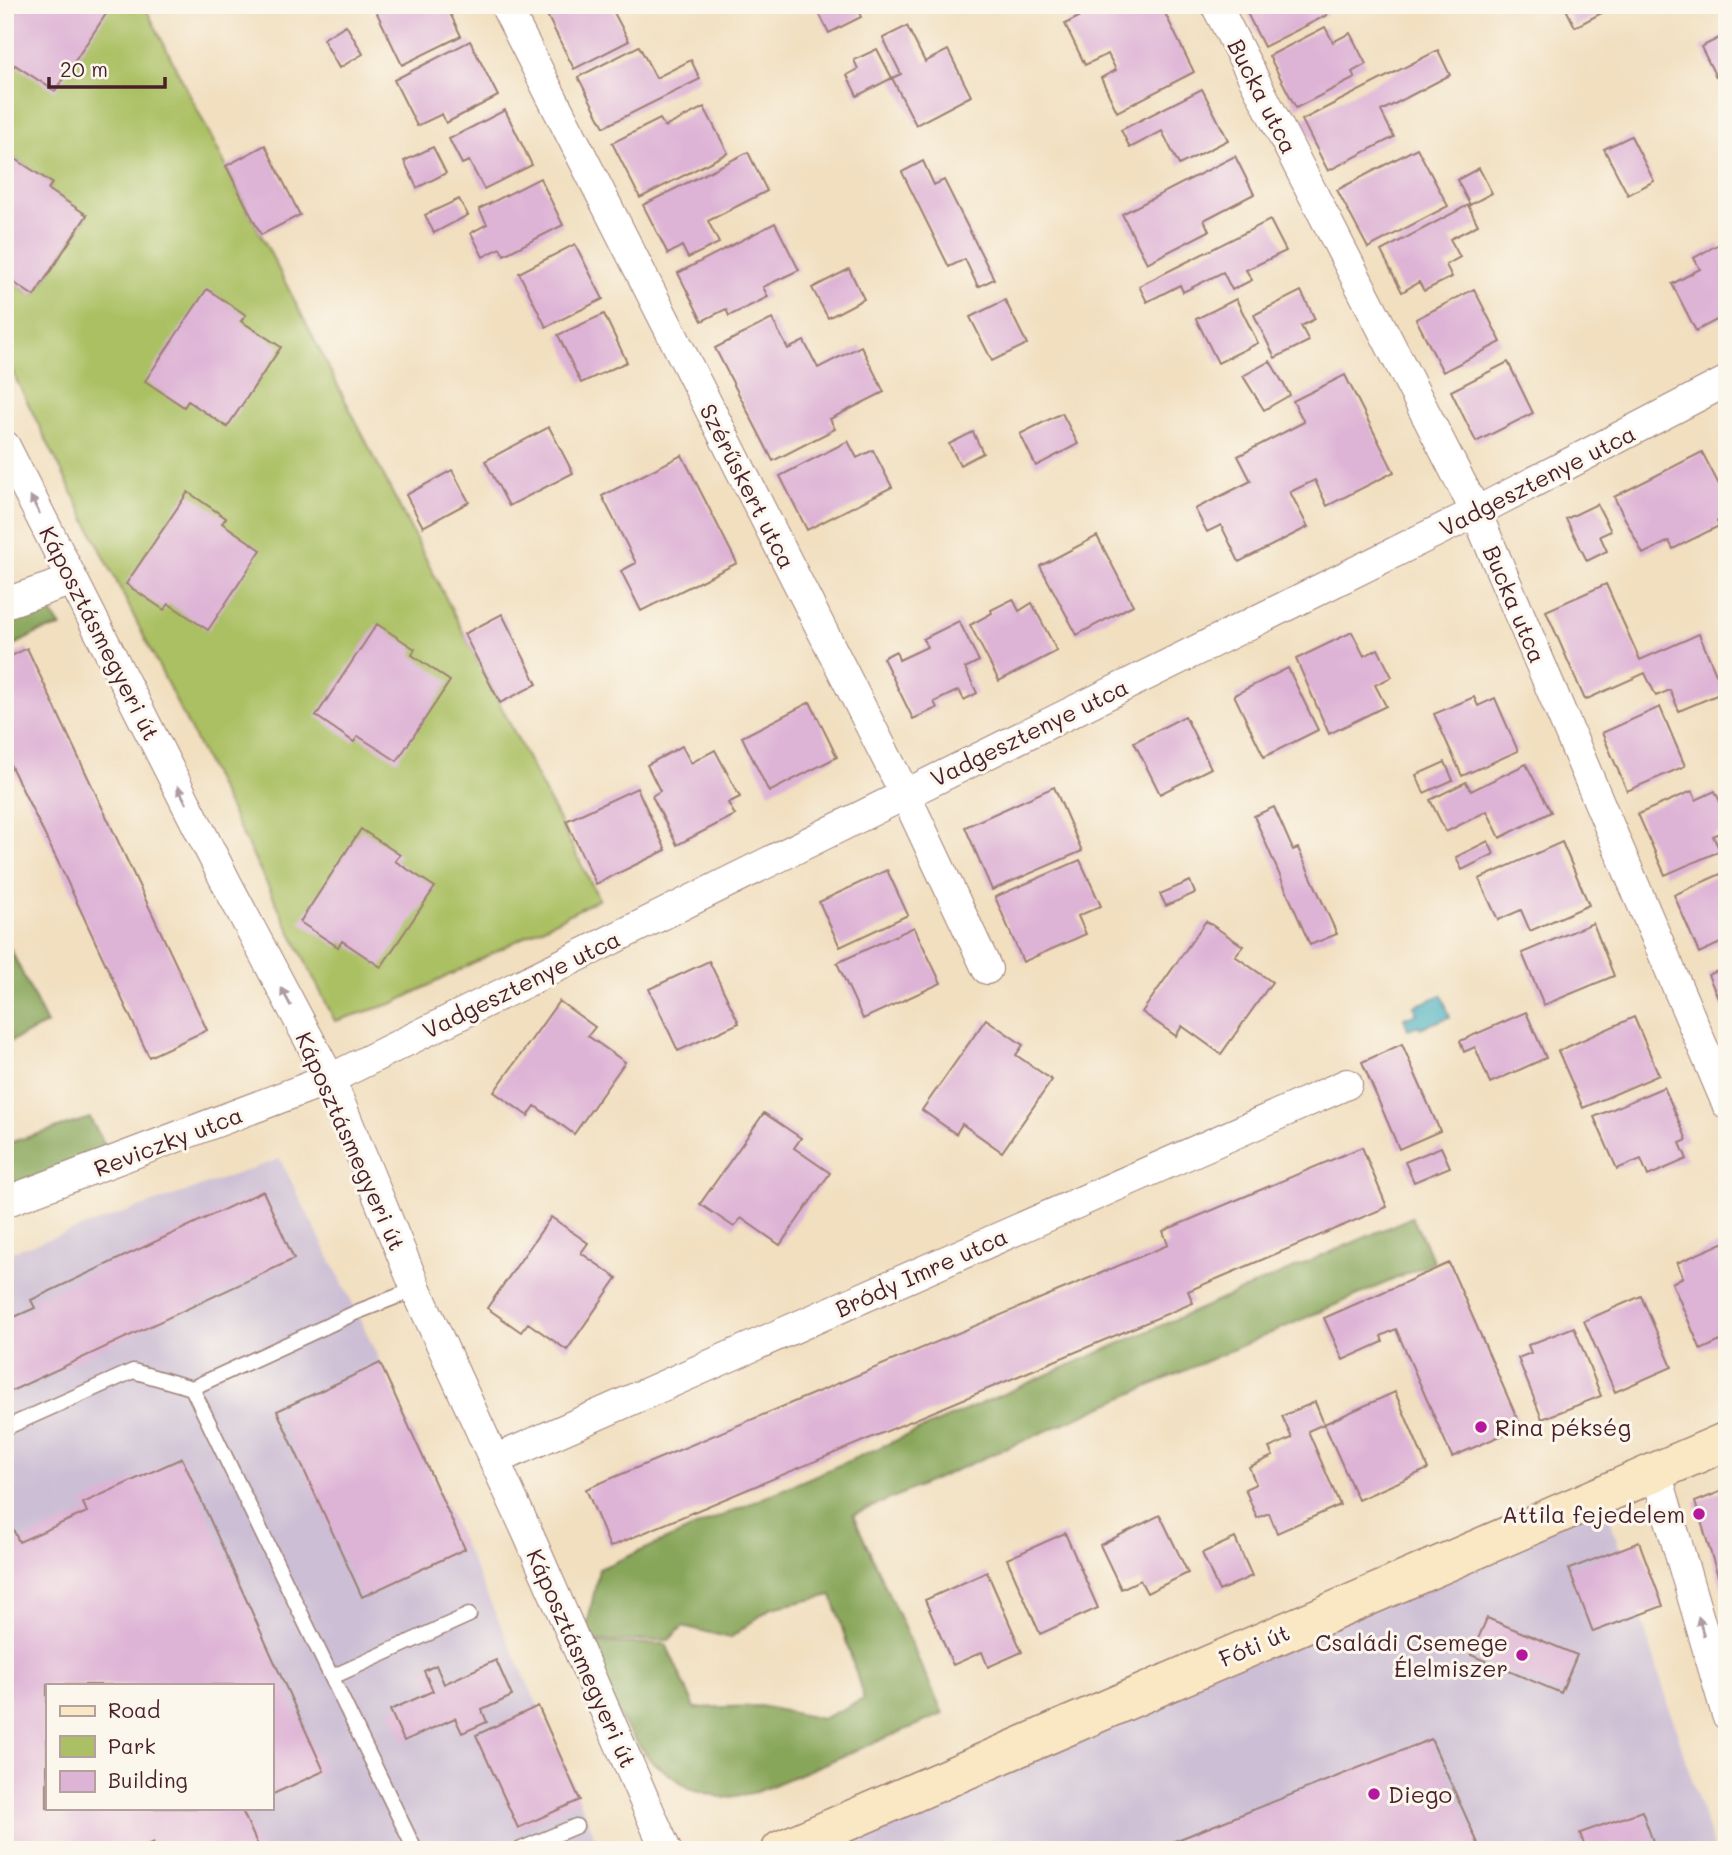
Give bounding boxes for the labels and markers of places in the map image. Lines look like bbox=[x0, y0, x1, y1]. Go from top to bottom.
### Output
place label: Rina pékség bbox=[1495, 1412, 1631, 1442]
marker: Rina pékség bbox=[1473, 1419, 1489, 1435]
place label: Attila fejedelem bbox=[1502, 1499, 1685, 1529]
marker: Attila fejedelem bbox=[1691, 1506, 1707, 1522]
place label: Családi Csemege Élelmiszer bbox=[1315, 1627, 1508, 1683]
marker: Családi Csemege Élelmiszer bbox=[1514, 1647, 1530, 1663]
place label: Diego bbox=[1388, 1779, 1452, 1809]
marker: Diego bbox=[1366, 1786, 1382, 1802]

